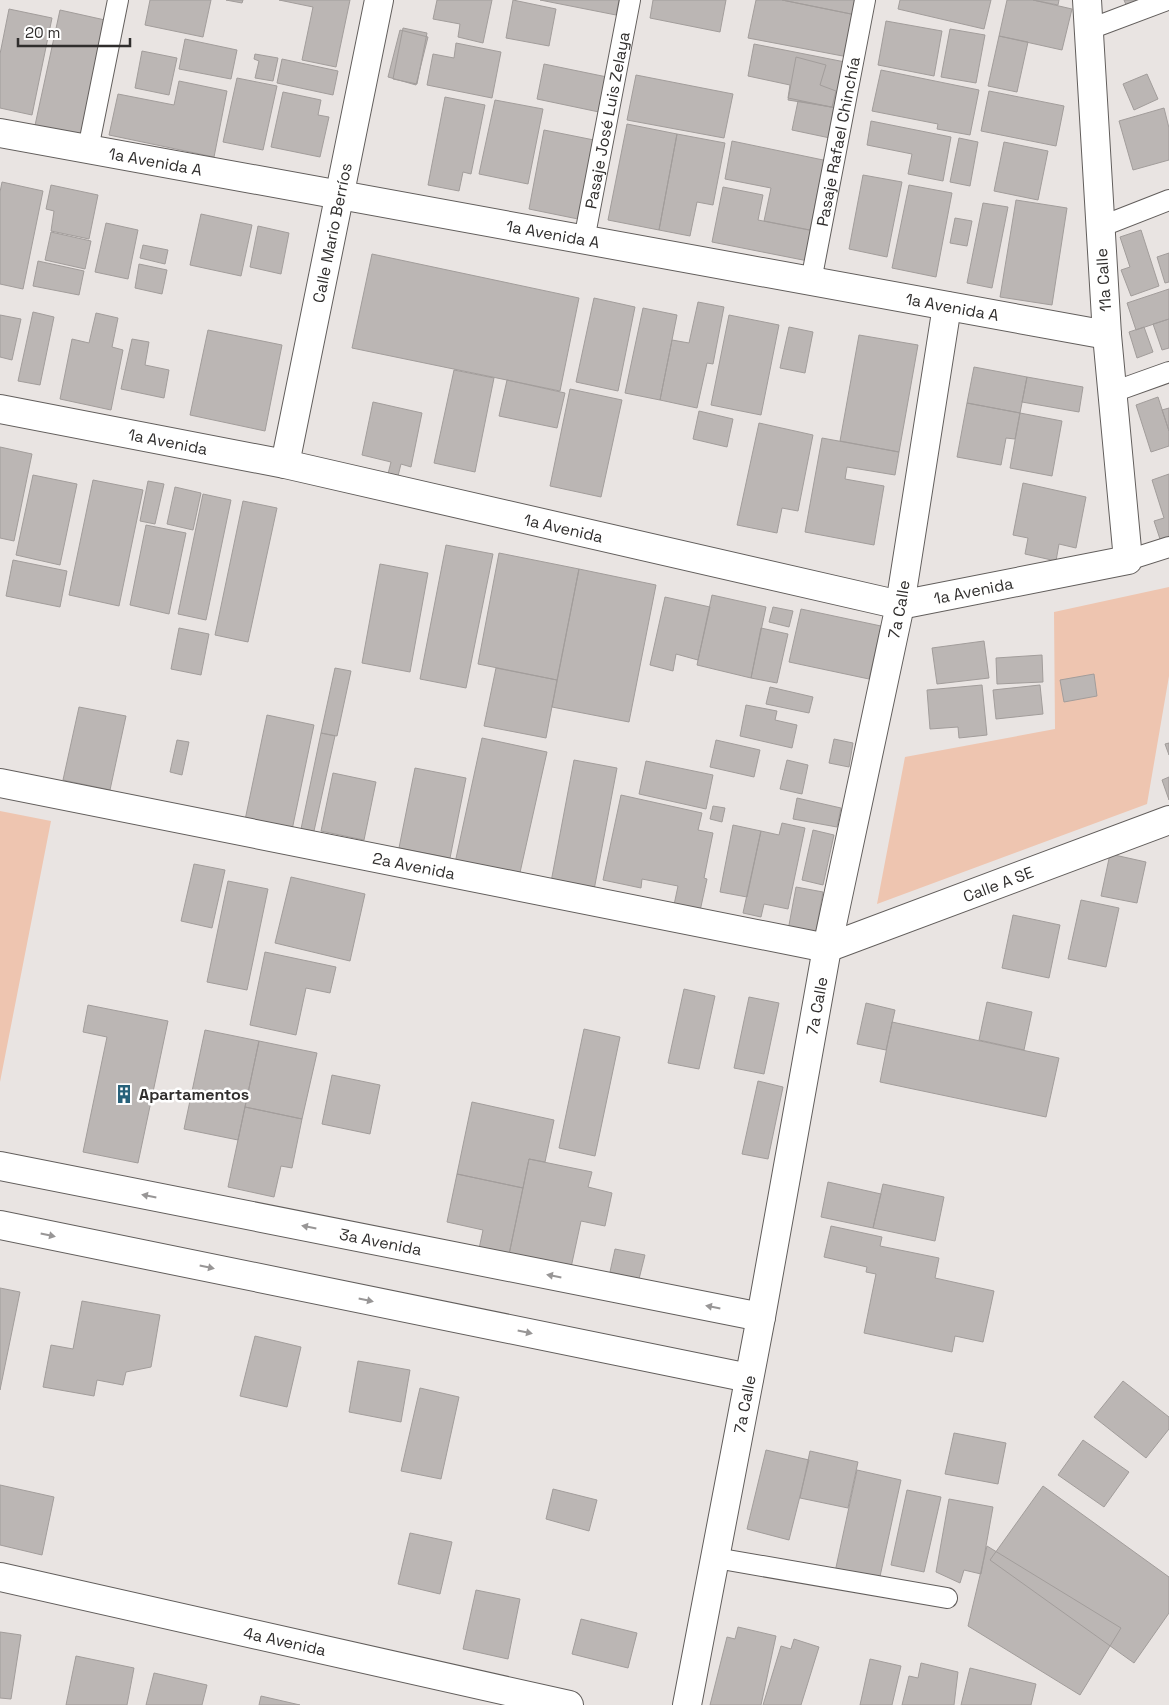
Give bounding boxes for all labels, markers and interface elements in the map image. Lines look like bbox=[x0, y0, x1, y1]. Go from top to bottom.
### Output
scale bar bbox=[18, 15, 130, 47]
text: 20 m bbox=[25, 23, 60, 42]
street label: Pasaje José Luis Zelaya bbox=[580, 30, 635, 211]
street label: Pasaje Rafael Chinchía bbox=[812, 55, 865, 228]
street label: 1a Avenida A bbox=[107, 143, 204, 181]
street label: Calle Mario Berríos bbox=[308, 161, 357, 305]
street label: 1a Avenida A bbox=[504, 216, 601, 253]
street label: 11a Calle bbox=[1091, 248, 1116, 312]
street label: 1a Avenida A bbox=[904, 288, 1001, 326]
street label: 1a Avenida bbox=[126, 424, 209, 460]
street label: 1a Avenida bbox=[522, 509, 605, 548]
street label: 1a Avenida bbox=[932, 573, 1015, 609]
street label: 7a Calle bbox=[883, 579, 915, 641]
street label: 2a Avenida bbox=[371, 848, 457, 885]
street label: Calle A SE bbox=[960, 862, 1036, 907]
street label: 7a Calle bbox=[802, 975, 833, 1037]
building icon: Apartamentos bbox=[113, 1083, 135, 1105]
place label: Apartamentos bbox=[139, 1084, 249, 1105]
one-way arrow bbox=[142, 1192, 157, 1200]
one-way arrow bbox=[300, 1223, 316, 1231]
street label: 3a Avenida bbox=[337, 1224, 424, 1260]
one-way arrow bbox=[40, 1231, 56, 1239]
one-way arrow bbox=[199, 1263, 215, 1271]
one-way arrow bbox=[545, 1271, 561, 1279]
one-way arrow bbox=[359, 1296, 375, 1304]
one-way arrow bbox=[705, 1303, 721, 1311]
one-way arrow bbox=[518, 1328, 533, 1336]
street label: 7a Calle bbox=[729, 1373, 761, 1436]
street label: 4a Avenida bbox=[242, 1622, 328, 1661]

